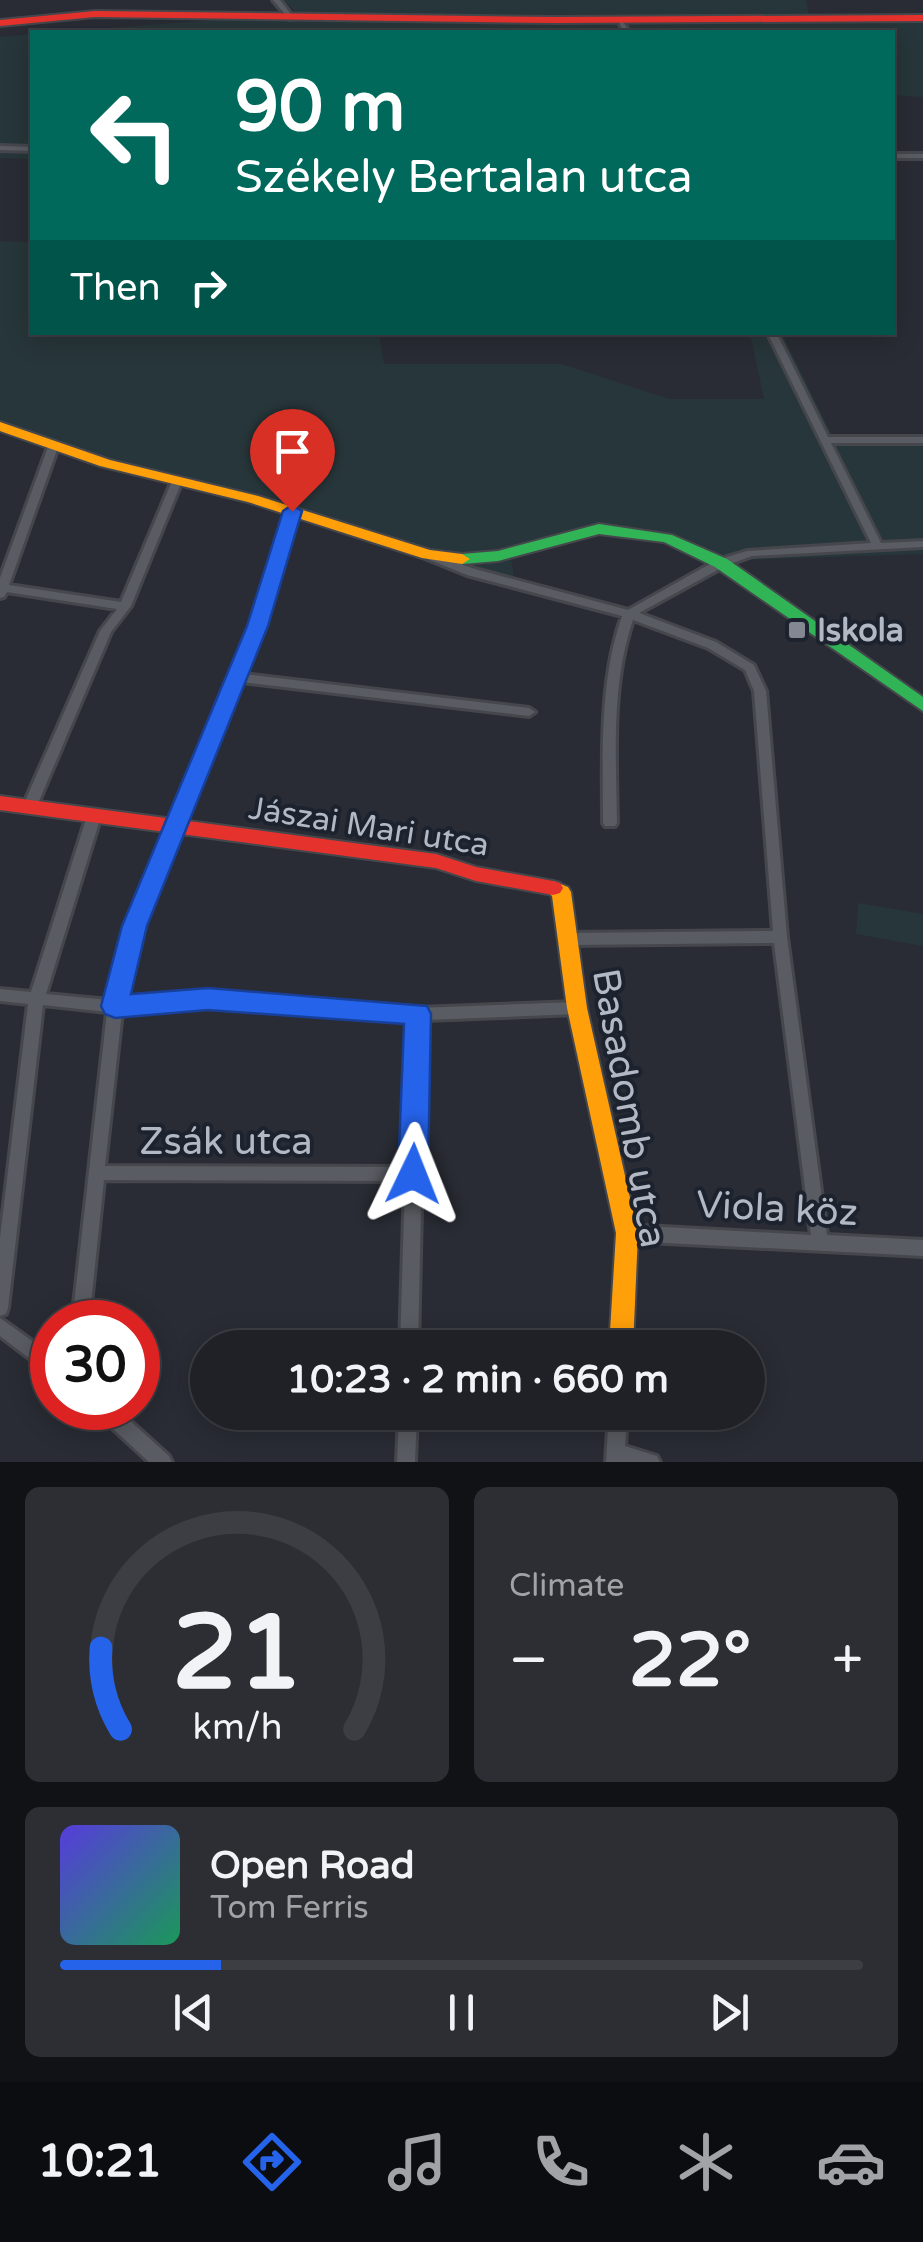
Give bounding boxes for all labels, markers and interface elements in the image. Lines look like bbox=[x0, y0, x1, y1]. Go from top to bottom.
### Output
text: 90 m bbox=[235, 66, 405, 150]
icon: left bbox=[70, 70, 200, 200]
text: Székely Bertalan utca bbox=[235, 151, 693, 205]
icon: right bbox=[181, 260, 236, 315]
text: Then bbox=[70, 265, 161, 311]
pin bbox=[250, 409, 335, 512]
icon: arrive bbox=[265, 424, 320, 479]
place label: Iskola bbox=[817, 612, 904, 650]
marker: Iskola bbox=[786, 619, 808, 641]
street label: Jászai Mari utca bbox=[246, 789, 492, 865]
street label: Basadomb utca bbox=[582, 965, 676, 1251]
street label: Zsák utca bbox=[139, 1119, 313, 1165]
position arrow bbox=[361, 1122, 465, 1226]
street label: Viola köz bbox=[695, 1182, 859, 1236]
speed limit sign: 30 bbox=[30, 1300, 160, 1430]
text: 10:23 · 2 min · 660 m bbox=[286, 1357, 669, 1403]
text: Climate bbox=[509, 1567, 624, 1605]
text: 21 bbox=[172, 1592, 302, 1717]
text: 22° bbox=[629, 1616, 751, 1706]
text: − bbox=[509, 1628, 548, 1694]
text: + bbox=[832, 1628, 863, 1694]
text: km/h bbox=[192, 1706, 282, 1749]
text: Open Road bbox=[210, 1843, 415, 1889]
text: Tom Ferris bbox=[210, 1889, 369, 1927]
icon: previous bbox=[166, 1985, 221, 2040]
icon: pause bbox=[434, 1985, 489, 2040]
icon: next bbox=[702, 1985, 757, 2040]
icon: directions bbox=[237, 2127, 307, 2197]
icon: music bbox=[382, 2127, 452, 2197]
icon: phone bbox=[526, 2127, 596, 2197]
icon: climate bbox=[671, 2127, 741, 2197]
icon: car bbox=[816, 2127, 886, 2197]
text: 10:21 bbox=[37, 2135, 162, 2189]

